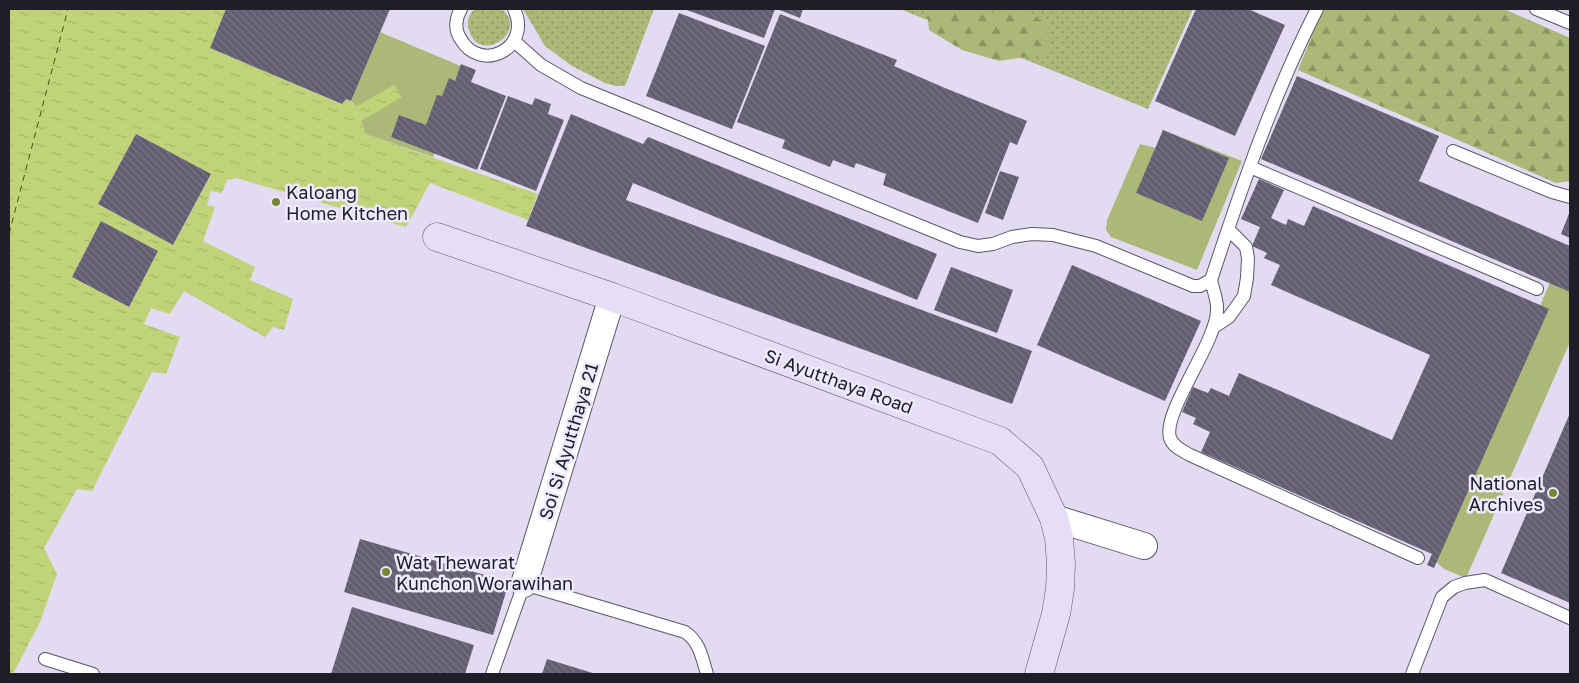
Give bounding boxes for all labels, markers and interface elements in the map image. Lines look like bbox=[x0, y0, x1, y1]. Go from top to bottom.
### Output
place label: Kaloang Home Kitchen bbox=[286, 181, 408, 224]
marker: Kaloang Home Kitchen bbox=[270, 196, 282, 208]
street label: Si Ayutthaya Road bbox=[762, 344, 916, 418]
street label: Soi Si Ayutthaya 21 bbox=[534, 360, 602, 522]
place label: National Archives bbox=[1469, 472, 1543, 515]
marker: National Archives bbox=[1547, 487, 1559, 499]
place label: Wat Thewarat Kunchon Worawihan bbox=[396, 551, 573, 594]
marker: Wat Thewarat Kunchon Worawihan bbox=[380, 566, 392, 578]

